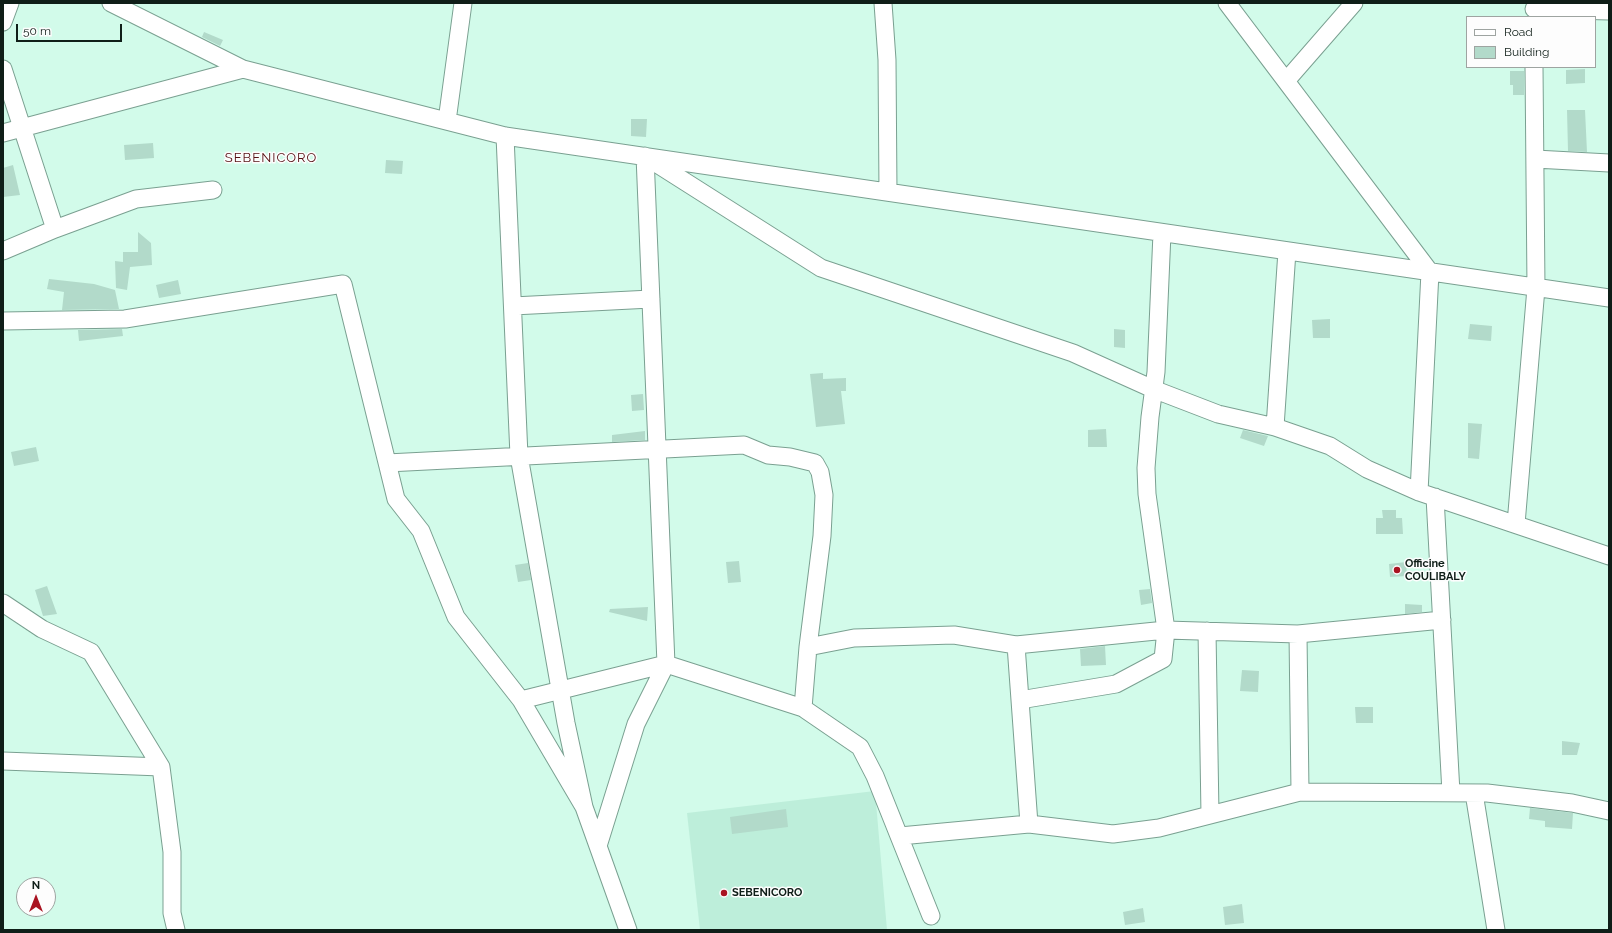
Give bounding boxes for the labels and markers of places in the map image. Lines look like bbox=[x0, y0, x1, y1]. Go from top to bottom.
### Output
place label: Officine COULIBALY bbox=[1405, 557, 1466, 583]
marker: Officine COULIBALY bbox=[1392, 565, 1402, 575]
place label: SEBENICORO bbox=[732, 886, 802, 900]
marker: SEBENICORO bbox=[719, 888, 729, 898]

